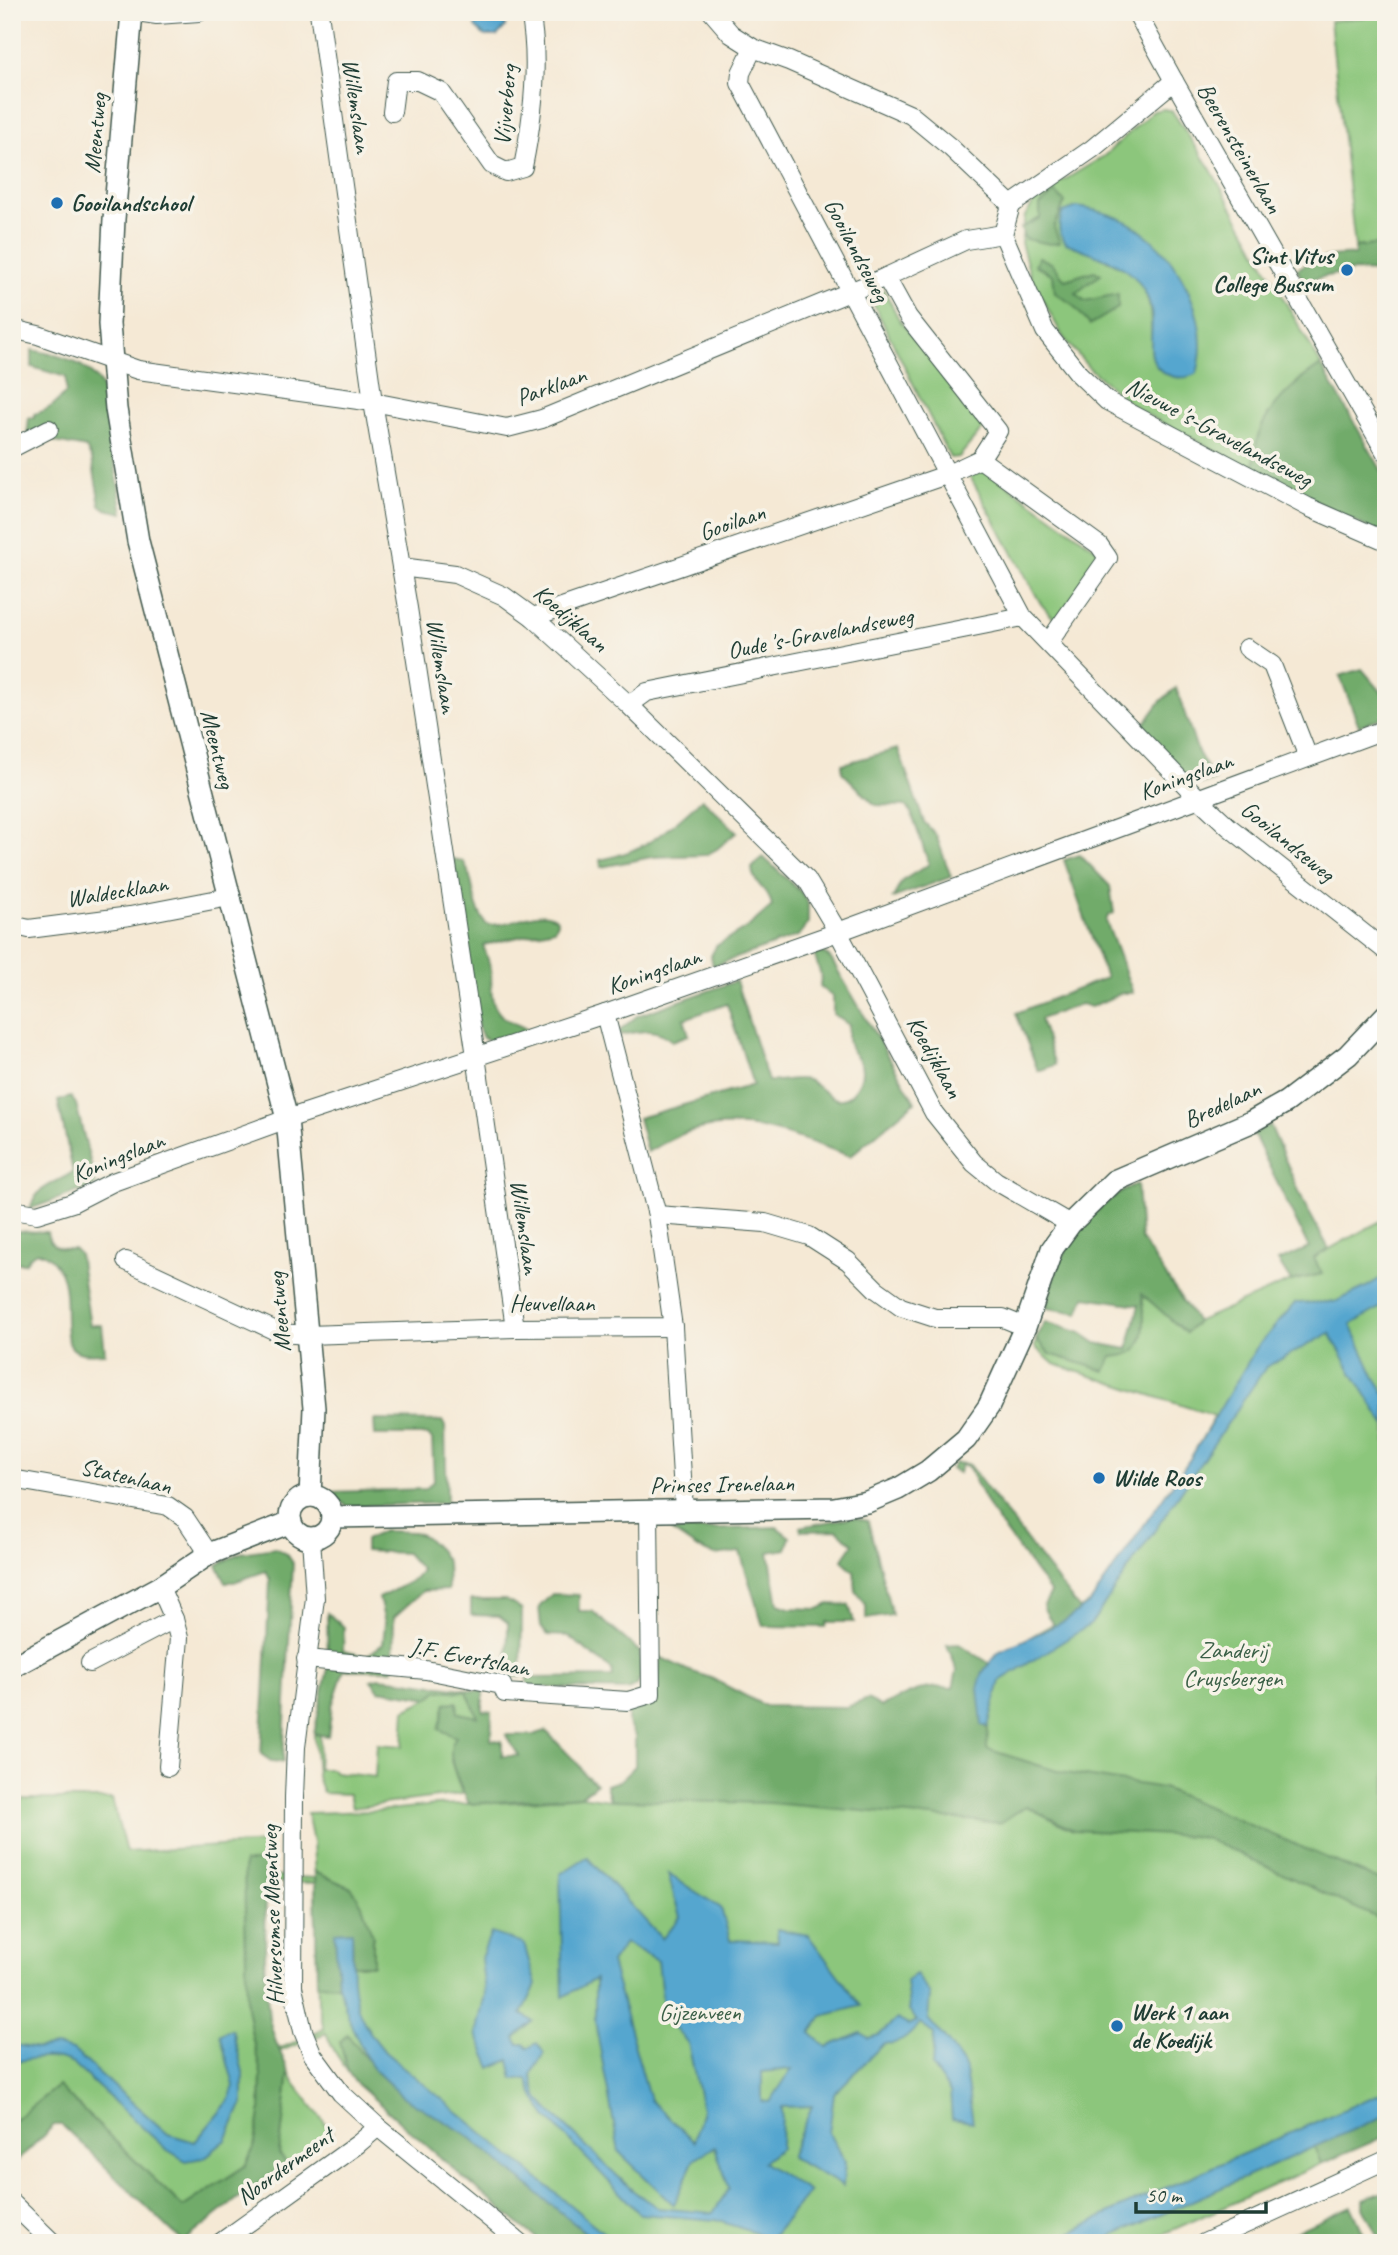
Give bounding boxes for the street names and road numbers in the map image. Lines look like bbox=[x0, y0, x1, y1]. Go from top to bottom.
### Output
street label: Willemslaan bbox=[336, 57, 379, 156]
street label: Vijverberg bbox=[487, 62, 524, 147]
street label: Beerensteinerlaan bbox=[1191, 77, 1290, 219]
street label: Meentweg bbox=[77, 90, 114, 174]
street label: Gooilandseweg bbox=[817, 193, 897, 308]
street label: Parklaan bbox=[512, 359, 591, 412]
street label: Nieuwe 's-Gravelandseweg bbox=[1121, 370, 1319, 495]
street label: Gooilaan bbox=[695, 497, 769, 547]
street label: Koedijklaan bbox=[527, 577, 615, 659]
street label: Oude 's-Gravelandseweg bbox=[725, 600, 918, 666]
street label: Willemslaan bbox=[420, 617, 464, 717]
street label: Meentweg bbox=[194, 706, 243, 793]
street label: Koningslaan bbox=[1135, 745, 1238, 807]
street label: Gooilandseweg bbox=[1235, 794, 1342, 889]
street label: Waldecklaan bbox=[64, 868, 171, 914]
street label: Koningslaan bbox=[603, 941, 706, 1001]
street label: Koedijklaan bbox=[900, 1011, 970, 1104]
street label: Bredelaan bbox=[1179, 1073, 1266, 1135]
street label: Koningslaan bbox=[67, 1124, 170, 1189]
street label: Willemslaan bbox=[504, 1178, 547, 1277]
street label: Meentweg bbox=[260, 1269, 297, 1353]
street label: Heuvellaan bbox=[510, 1288, 596, 1318]
street label: Statenlaan bbox=[78, 1451, 175, 1501]
street label: Prinses Irenelaan bbox=[650, 1468, 795, 1500]
street label: J.F. Evertslaan bbox=[407, 1631, 533, 1683]
street label: Hilversumse Meentweg bbox=[254, 1823, 290, 2006]
street label: Noordermeent bbox=[230, 2119, 342, 2212]

